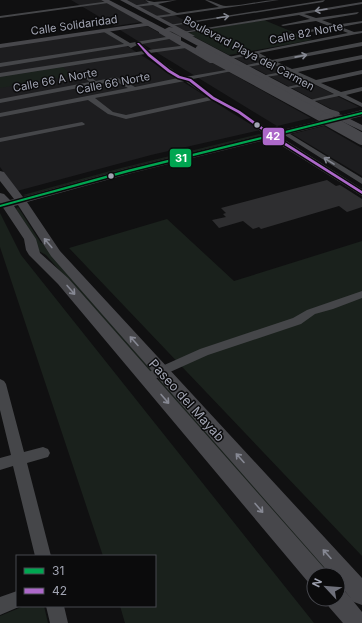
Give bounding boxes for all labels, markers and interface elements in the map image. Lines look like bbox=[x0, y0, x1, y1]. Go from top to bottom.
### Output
one-way arrow bbox=[315, 6, 328, 14]
street label: Calle Solidaridad bbox=[30, 12, 118, 38]
street label: Boulevard Playa del Carmen bbox=[181, 12, 317, 94]
one-way arrow bbox=[216, 13, 229, 21]
street label: Calle 82 Norte bbox=[268, 19, 344, 47]
one-way arrow bbox=[294, 52, 307, 60]
street label: Calle 66 A Norte bbox=[12, 65, 98, 95]
street label: Calle 66 Norte bbox=[75, 69, 151, 97]
unlabelled marker bbox=[252, 120, 262, 130]
line badge: 42 bbox=[262, 127, 285, 146]
text: 42 bbox=[266, 129, 280, 143]
line badge: 31 bbox=[169, 148, 192, 168]
text: 31 bbox=[175, 151, 187, 165]
one-way arrow bbox=[324, 157, 335, 165]
unlabelled marker bbox=[106, 171, 116, 181]
one-way arrow bbox=[44, 238, 53, 248]
one-way arrow bbox=[66, 285, 75, 296]
one-way arrow bbox=[129, 335, 138, 346]
street label: Paseo del Mayab bbox=[146, 356, 228, 444]
one-way arrow bbox=[160, 394, 169, 405]
one-way arrow bbox=[235, 453, 244, 463]
one-way arrow bbox=[254, 503, 263, 514]
one-way arrow bbox=[322, 549, 331, 560]
legend bbox=[16, 555, 156, 607]
text: 31 bbox=[52, 563, 64, 578]
north arrow bbox=[306, 567, 346, 607]
text: N bbox=[309, 576, 325, 589]
text: 42 bbox=[52, 583, 67, 598]

